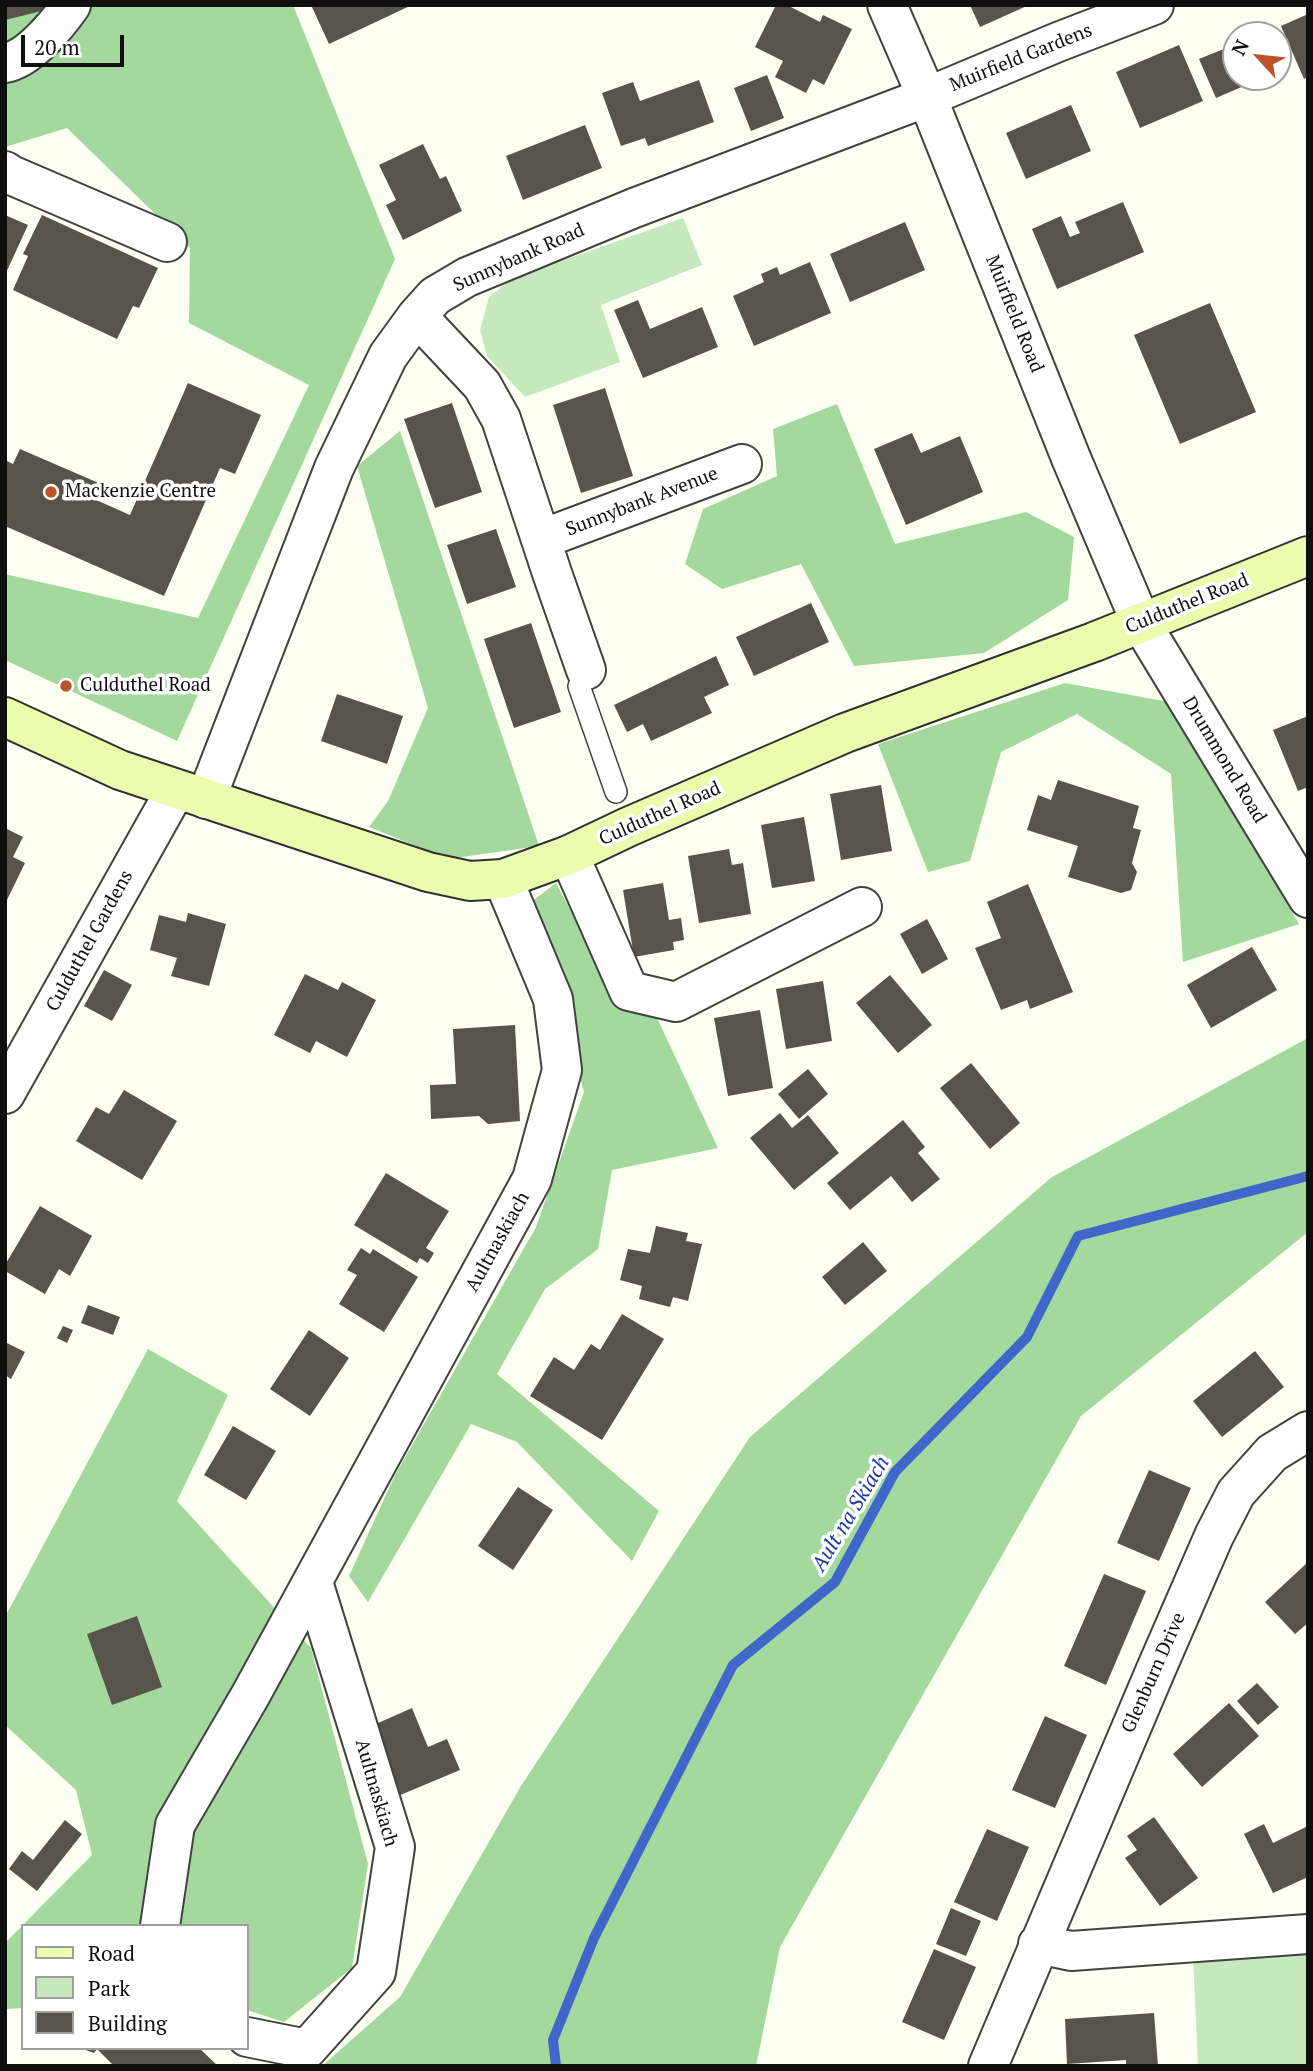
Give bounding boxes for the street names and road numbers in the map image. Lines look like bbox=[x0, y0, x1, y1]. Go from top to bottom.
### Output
street label: Muirfield Gardens bbox=[946, 19, 1096, 97]
street label: Sunnybank Road bbox=[450, 219, 588, 297]
street label: Muirfield Road bbox=[980, 252, 1048, 376]
street label: Sunnybank Avenue bbox=[563, 462, 721, 542]
street label: Culduthel Road bbox=[1122, 569, 1252, 639]
street label: Drummond Road bbox=[1177, 693, 1271, 827]
street label: Culduthel Road bbox=[596, 777, 724, 851]
street label: Culduthel Gardens bbox=[42, 866, 138, 1016]
street label: Aultnaskiach bbox=[461, 1188, 535, 1296]
street label: Glenburn Drive bbox=[1117, 1609, 1191, 1737]
street label: Aultnaskiach bbox=[350, 1737, 402, 1849]

